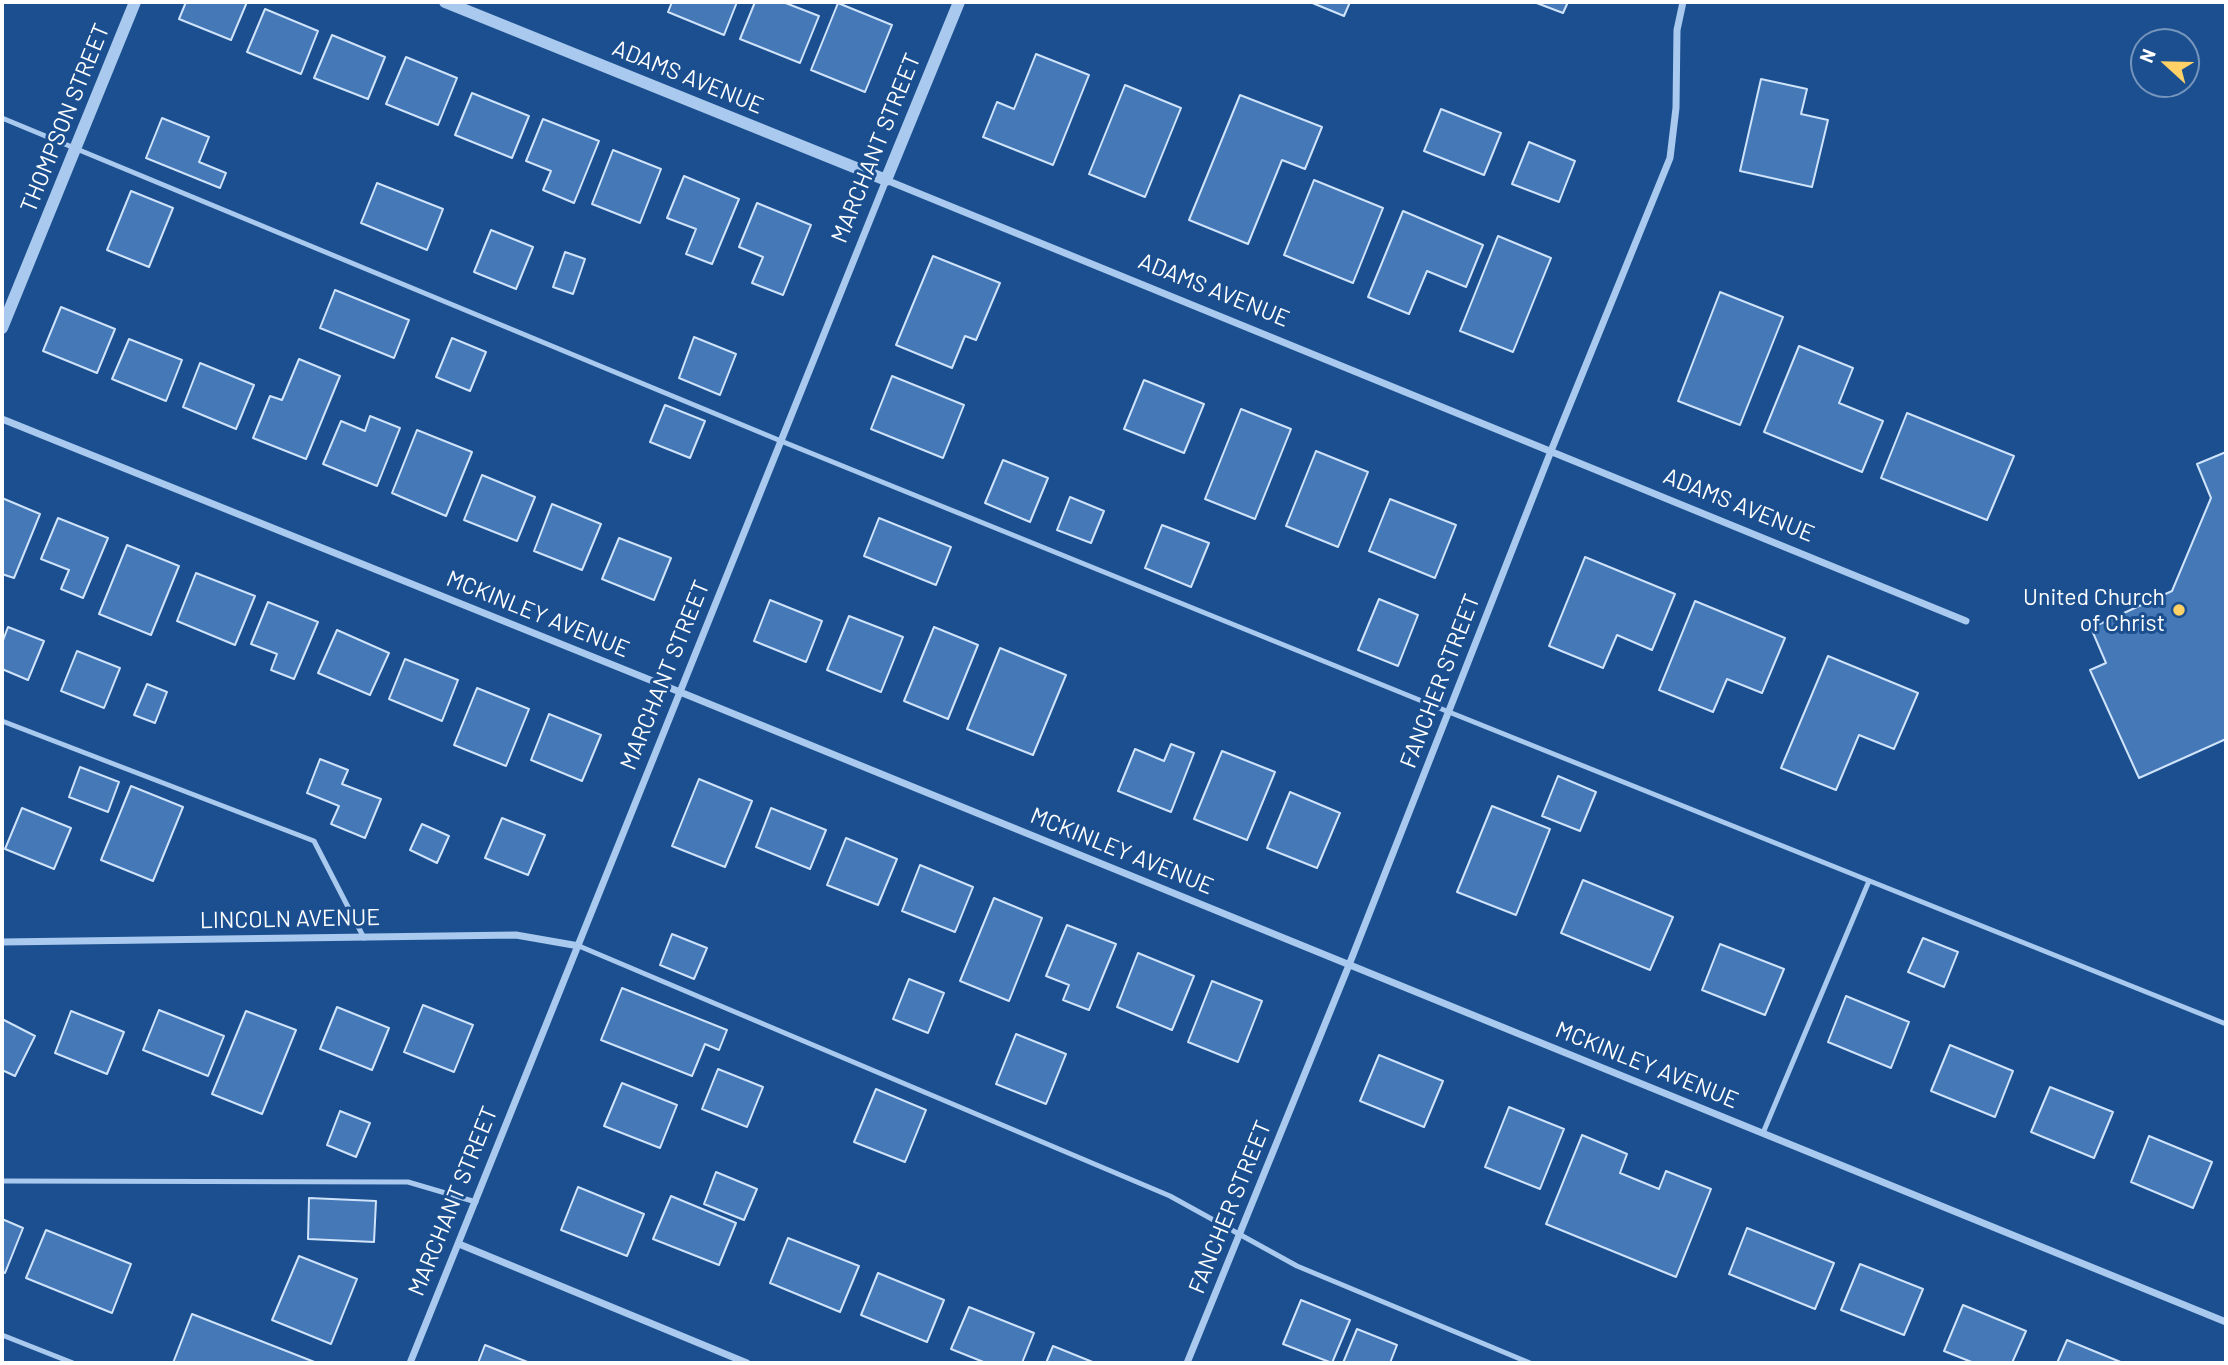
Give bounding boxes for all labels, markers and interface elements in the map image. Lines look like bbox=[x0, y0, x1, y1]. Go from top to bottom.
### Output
street label: THOMPSON STREET bbox=[14, 19, 116, 217]
north arrow bbox=[2130, 28, 2200, 98]
street label: ADAMS AVENUE bbox=[608, 34, 768, 120]
text: N bbox=[2134, 46, 2160, 66]
street label: MARCHANT STREET bbox=[825, 49, 927, 247]
street label: ADAMS AVENUE bbox=[1134, 247, 1294, 333]
street label: ADAMS AVENUE bbox=[1659, 462, 1819, 548]
street label: MCKINLEY AVENUE bbox=[442, 565, 634, 663]
street label: MARCHANT STREET bbox=[614, 576, 716, 774]
place label: United Church of Christ bbox=[2023, 583, 2165, 637]
street label: FANCHER STREET bbox=[1394, 590, 1486, 772]
marker: United Church of Christ bbox=[2171, 602, 2187, 618]
street label: MCKINLEY AVENUE bbox=[1026, 802, 1218, 900]
street label: LINCOLN AVENUE bbox=[200, 904, 380, 934]
street label: MCKINLEY AVENUE bbox=[1551, 1016, 1743, 1114]
street label: MARCHANT STREET bbox=[402, 1102, 504, 1300]
street label: FANCHER STREET bbox=[1183, 1117, 1277, 1297]

